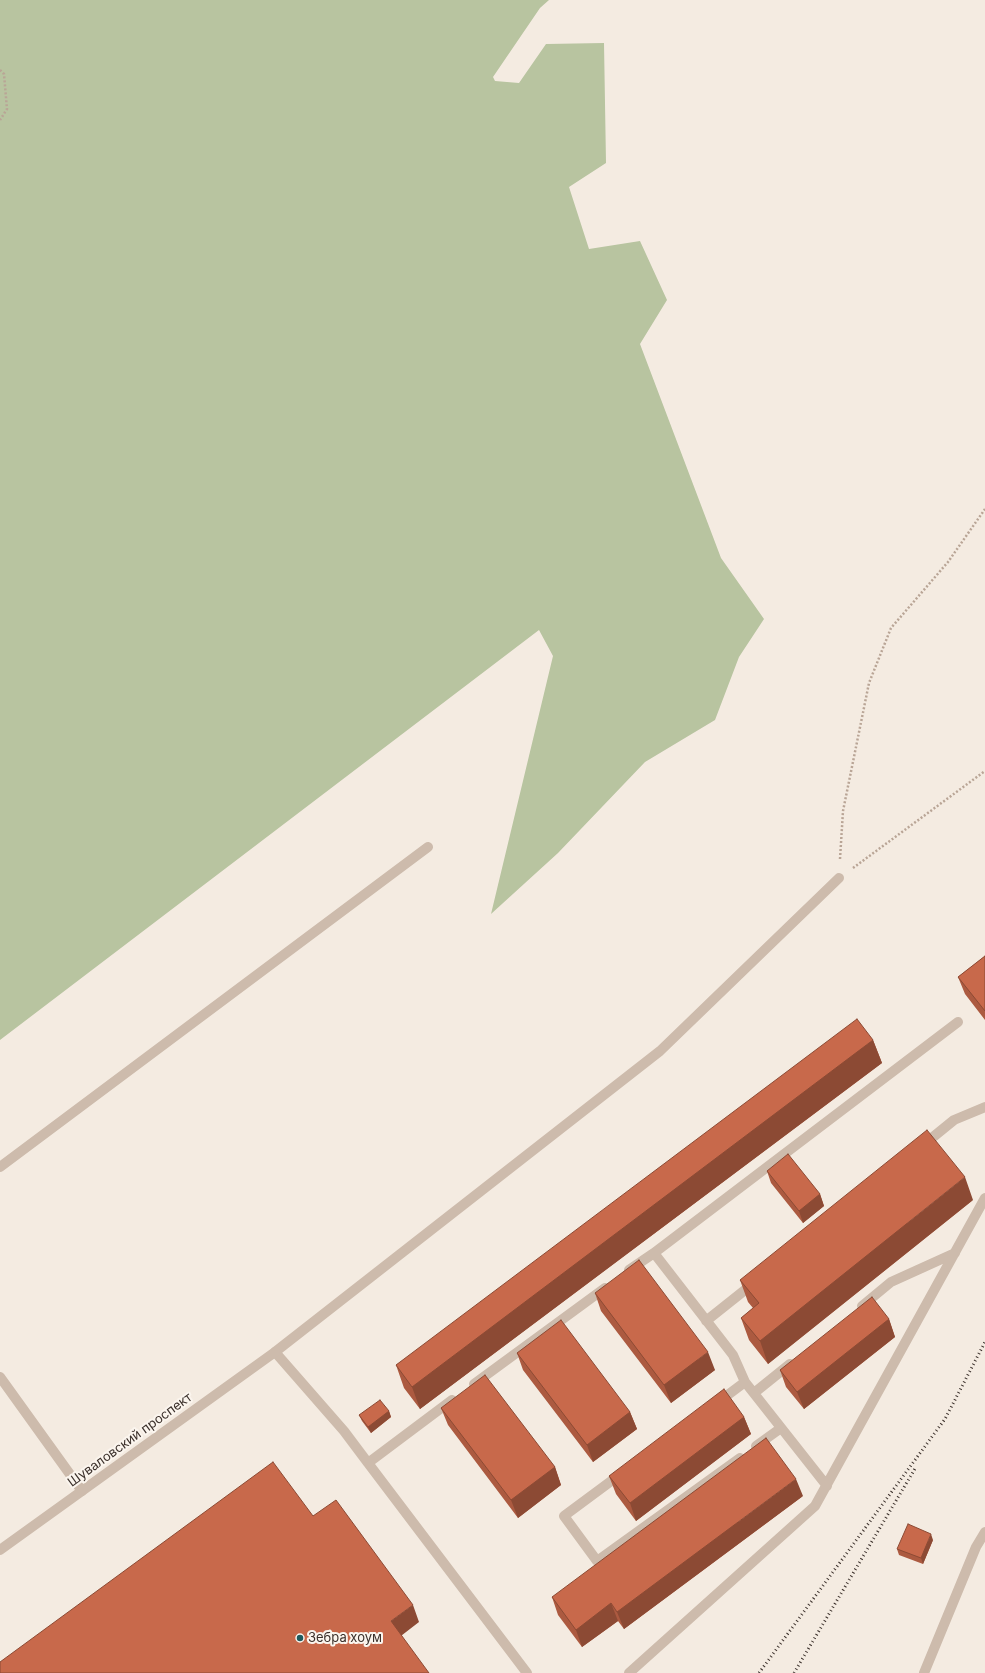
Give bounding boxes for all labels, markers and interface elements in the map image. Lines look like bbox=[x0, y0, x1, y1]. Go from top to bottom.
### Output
street label: Шуваловский проспект bbox=[65, 1390, 195, 1490]
place label: Зебра хоум bbox=[308, 1630, 382, 1646]
marker: Зебра хоум bbox=[295, 1633, 305, 1643]

